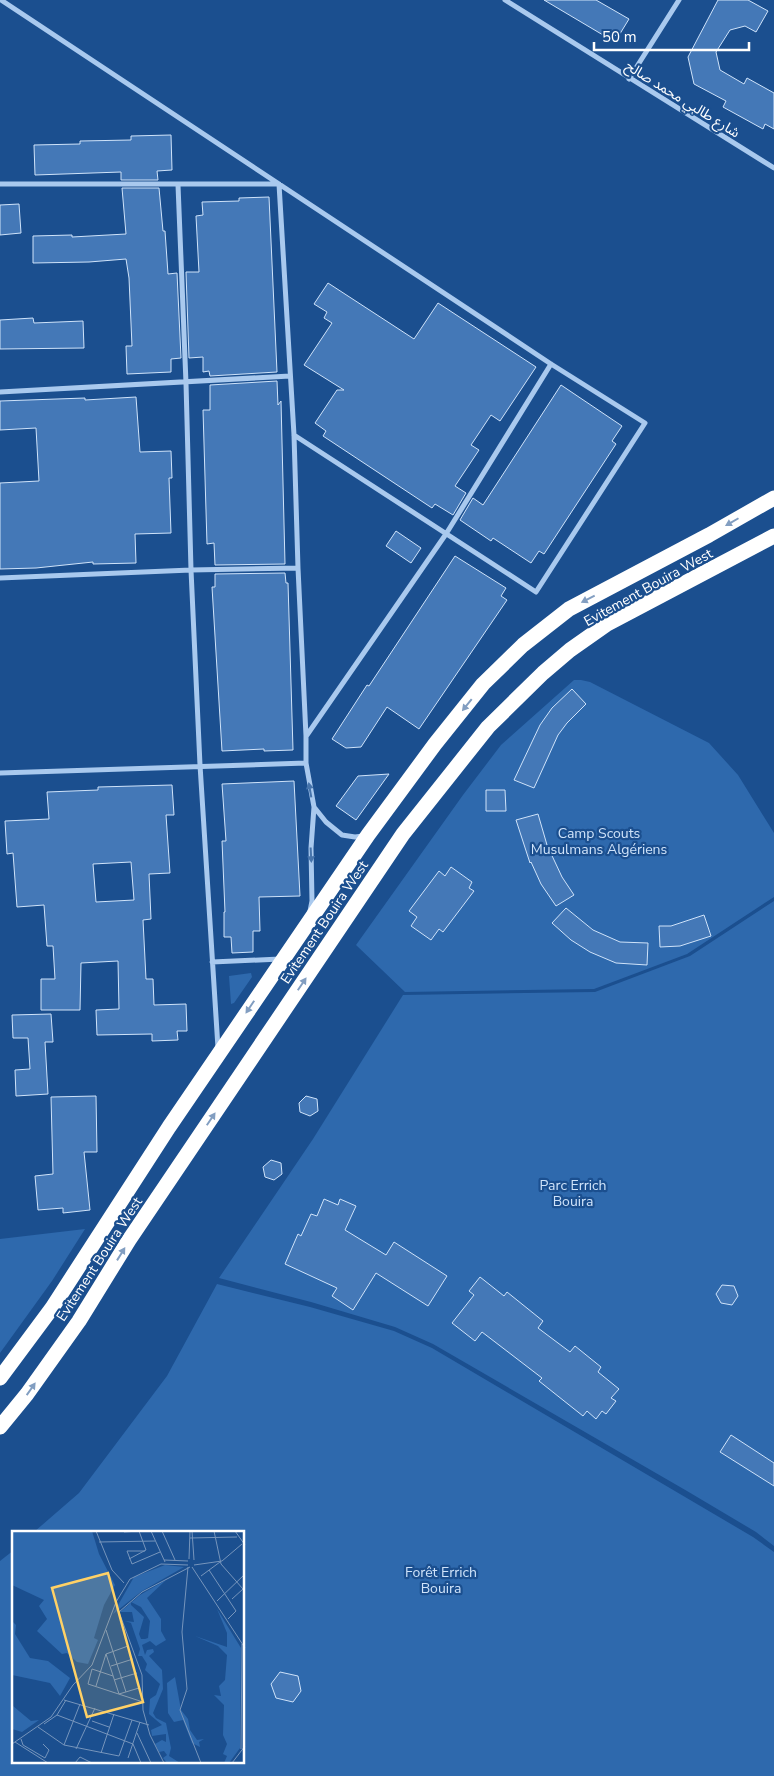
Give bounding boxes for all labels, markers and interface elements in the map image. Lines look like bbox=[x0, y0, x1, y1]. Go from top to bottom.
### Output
scale bar bbox=[594, 20, 749, 52]
text: 50 m bbox=[602, 27, 637, 47]
street label: شارع طالبي محمد صالح bbox=[621, 56, 744, 143]
one-way arrow bbox=[724, 518, 739, 526]
street label: Evitement Bouira West bbox=[580, 544, 716, 631]
one-way arrow bbox=[581, 595, 596, 603]
one-way arrow bbox=[461, 698, 472, 711]
one-way arrow bbox=[306, 782, 314, 798]
park label: Camp Scouts Musulmans Algériens bbox=[531, 824, 668, 859]
one-way arrow bbox=[308, 848, 316, 864]
street label: Evitement Bouira West bbox=[276, 857, 373, 988]
one-way arrow bbox=[297, 977, 307, 991]
one-way arrow bbox=[245, 1001, 255, 1014]
one-way arrow bbox=[206, 1112, 216, 1125]
park label: Parc Errich Bouira bbox=[540, 1176, 606, 1211]
street label: Evitement Bouira West bbox=[52, 1193, 147, 1325]
one-way arrow bbox=[116, 1247, 126, 1260]
one-way arrow bbox=[26, 1382, 36, 1396]
inset map bbox=[12, 1531, 245, 1764]
park label: Forêt Errich Bouira bbox=[405, 1563, 477, 1598]

